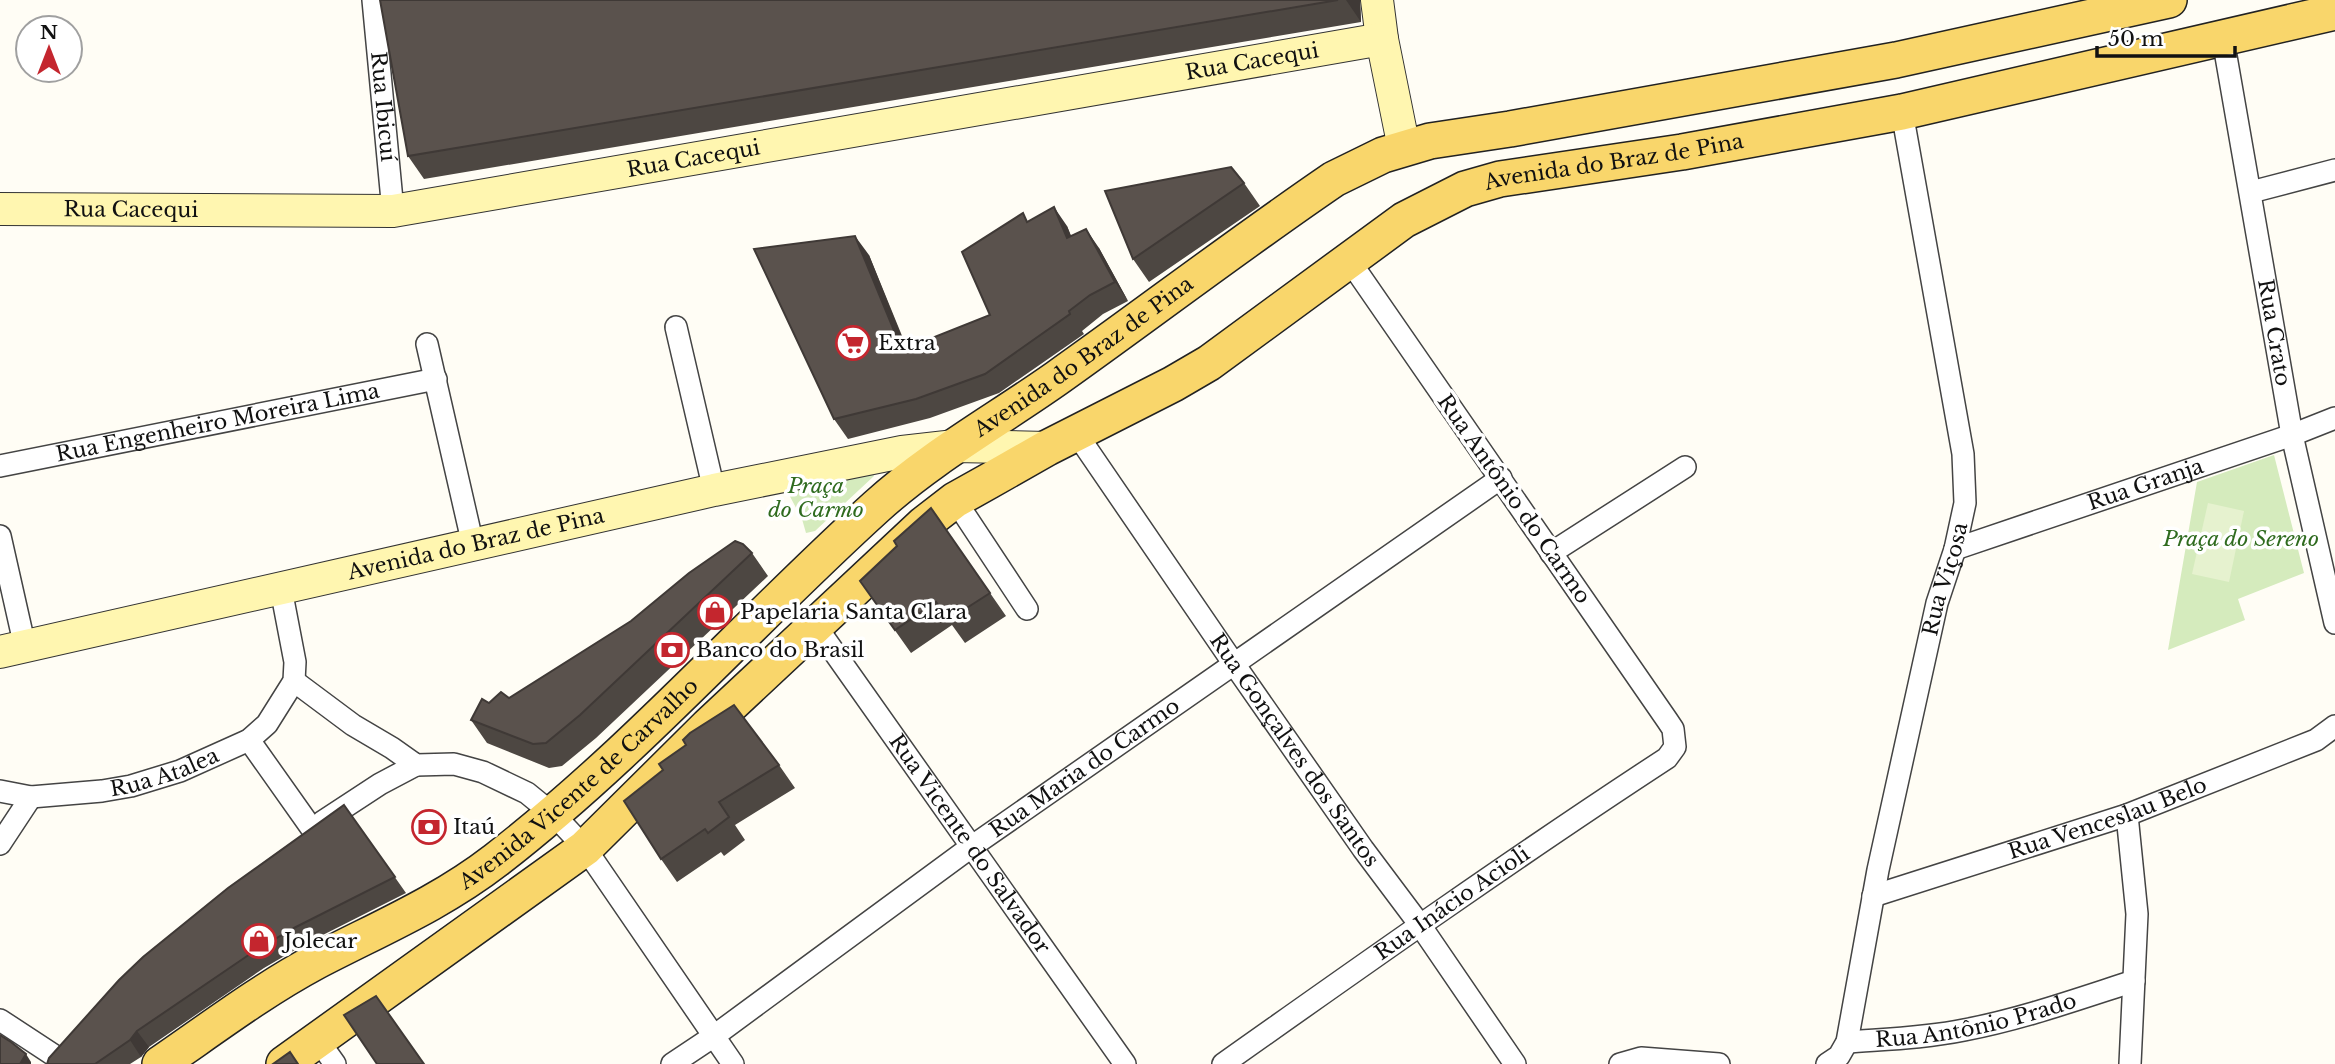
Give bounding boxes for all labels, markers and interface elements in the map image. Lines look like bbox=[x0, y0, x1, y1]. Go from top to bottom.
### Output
north arrow bbox=[14, 14, 84, 84]
scale bar bbox=[2097, 14, 2235, 58]
text: N bbox=[40, 21, 58, 44]
text: 50 m bbox=[2108, 26, 2164, 52]
street label: Rua Cacequi bbox=[1183, 37, 1321, 86]
street label: Rua Ibicuí bbox=[365, 50, 401, 163]
street label: Avenida do Braz de Pina bbox=[1480, 128, 1746, 196]
street label: Rua Cacequi bbox=[625, 134, 762, 183]
street label: Rua Cacequi bbox=[64, 196, 198, 223]
street label: Avenida do Braz de Pina bbox=[968, 270, 1198, 443]
street label: Rua Crato bbox=[2252, 277, 2296, 388]
supermarket icon: Extra bbox=[834, 324, 872, 362]
place label: Extra bbox=[878, 330, 936, 356]
street label: Rua Engenheiro Moreira Lima bbox=[54, 378, 382, 468]
street label: Rua Antônio do Carmo bbox=[1432, 389, 1596, 609]
street label: Rua Granja bbox=[2084, 453, 2207, 516]
park label: Praça do Carmo bbox=[768, 473, 864, 523]
street label: Avenida do Braz de Pina bbox=[344, 502, 607, 586]
street label: Rua Viçosa bbox=[1917, 520, 1973, 638]
park label: Praça do Sereno bbox=[2162, 526, 2319, 552]
shop icon: Papelaria Santa Clara bbox=[696, 593, 734, 631]
place label: Papelaria Santa Clara bbox=[740, 599, 968, 625]
street label: Rua Gonçalves dos Santos bbox=[1204, 628, 1385, 872]
bank icon: Banco do Brasil bbox=[653, 631, 691, 669]
place label: Banco do Brasil bbox=[696, 637, 865, 663]
street label: Avenida Vicente de Carvalho bbox=[453, 673, 704, 896]
street label: Rua Maria do Carmo bbox=[985, 693, 1185, 843]
street label: Rua Vicente do Salvador bbox=[883, 729, 1056, 959]
street label: Rua Atalea bbox=[108, 742, 223, 802]
street label: Rua Venceslau Belo bbox=[2005, 772, 2211, 865]
bank icon: Itaú bbox=[410, 808, 448, 846]
place label: Itaú bbox=[453, 814, 495, 840]
street label: Rua Inácio Acioli bbox=[1370, 841, 1535, 966]
shop icon: Jolecar bbox=[240, 922, 278, 960]
place label: Jolecar bbox=[281, 928, 357, 954]
street label: Rua Antônio Prado bbox=[1875, 988, 2080, 1053]

